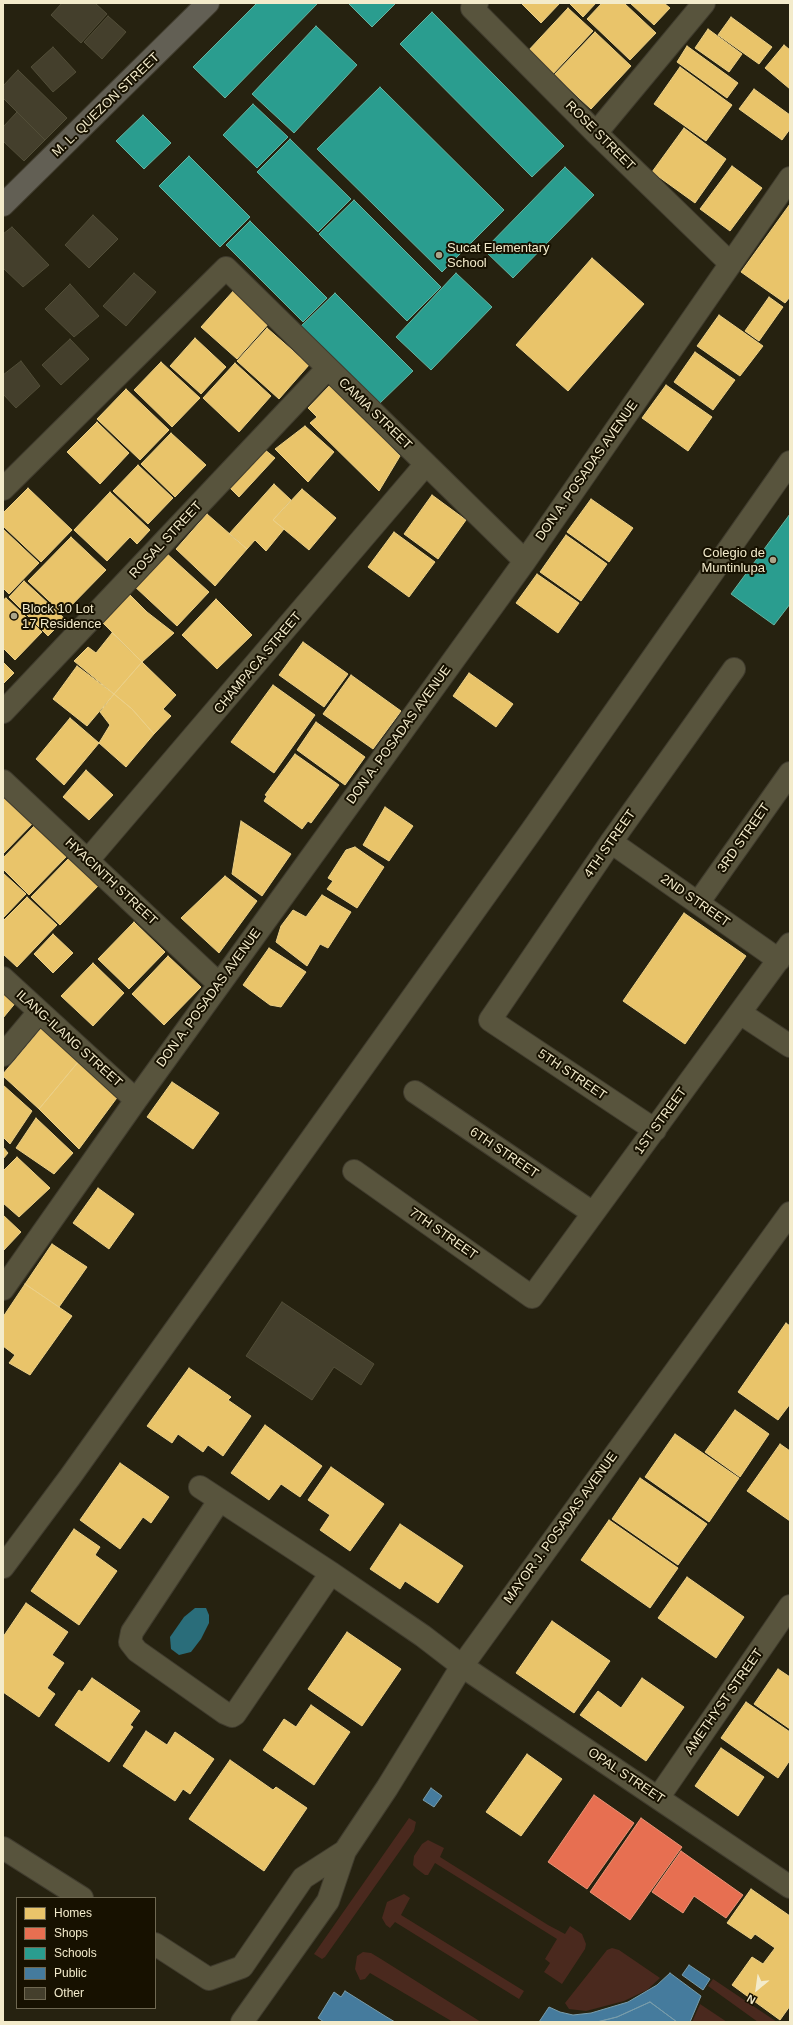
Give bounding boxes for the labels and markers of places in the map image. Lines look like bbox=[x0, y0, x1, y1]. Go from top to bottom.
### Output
place label: Sucat Elementary School bbox=[447, 240, 550, 271]
marker: Sucat Elementary School bbox=[434, 250, 444, 260]
place label: Colegio de Muntinlupa bbox=[701, 545, 765, 576]
marker: Colegio de Muntinlupa bbox=[768, 555, 778, 565]
place label: Block 10 Lot 17 Residence bbox=[22, 601, 101, 632]
marker: Block 10 Lot 17 Residence bbox=[9, 611, 19, 621]

